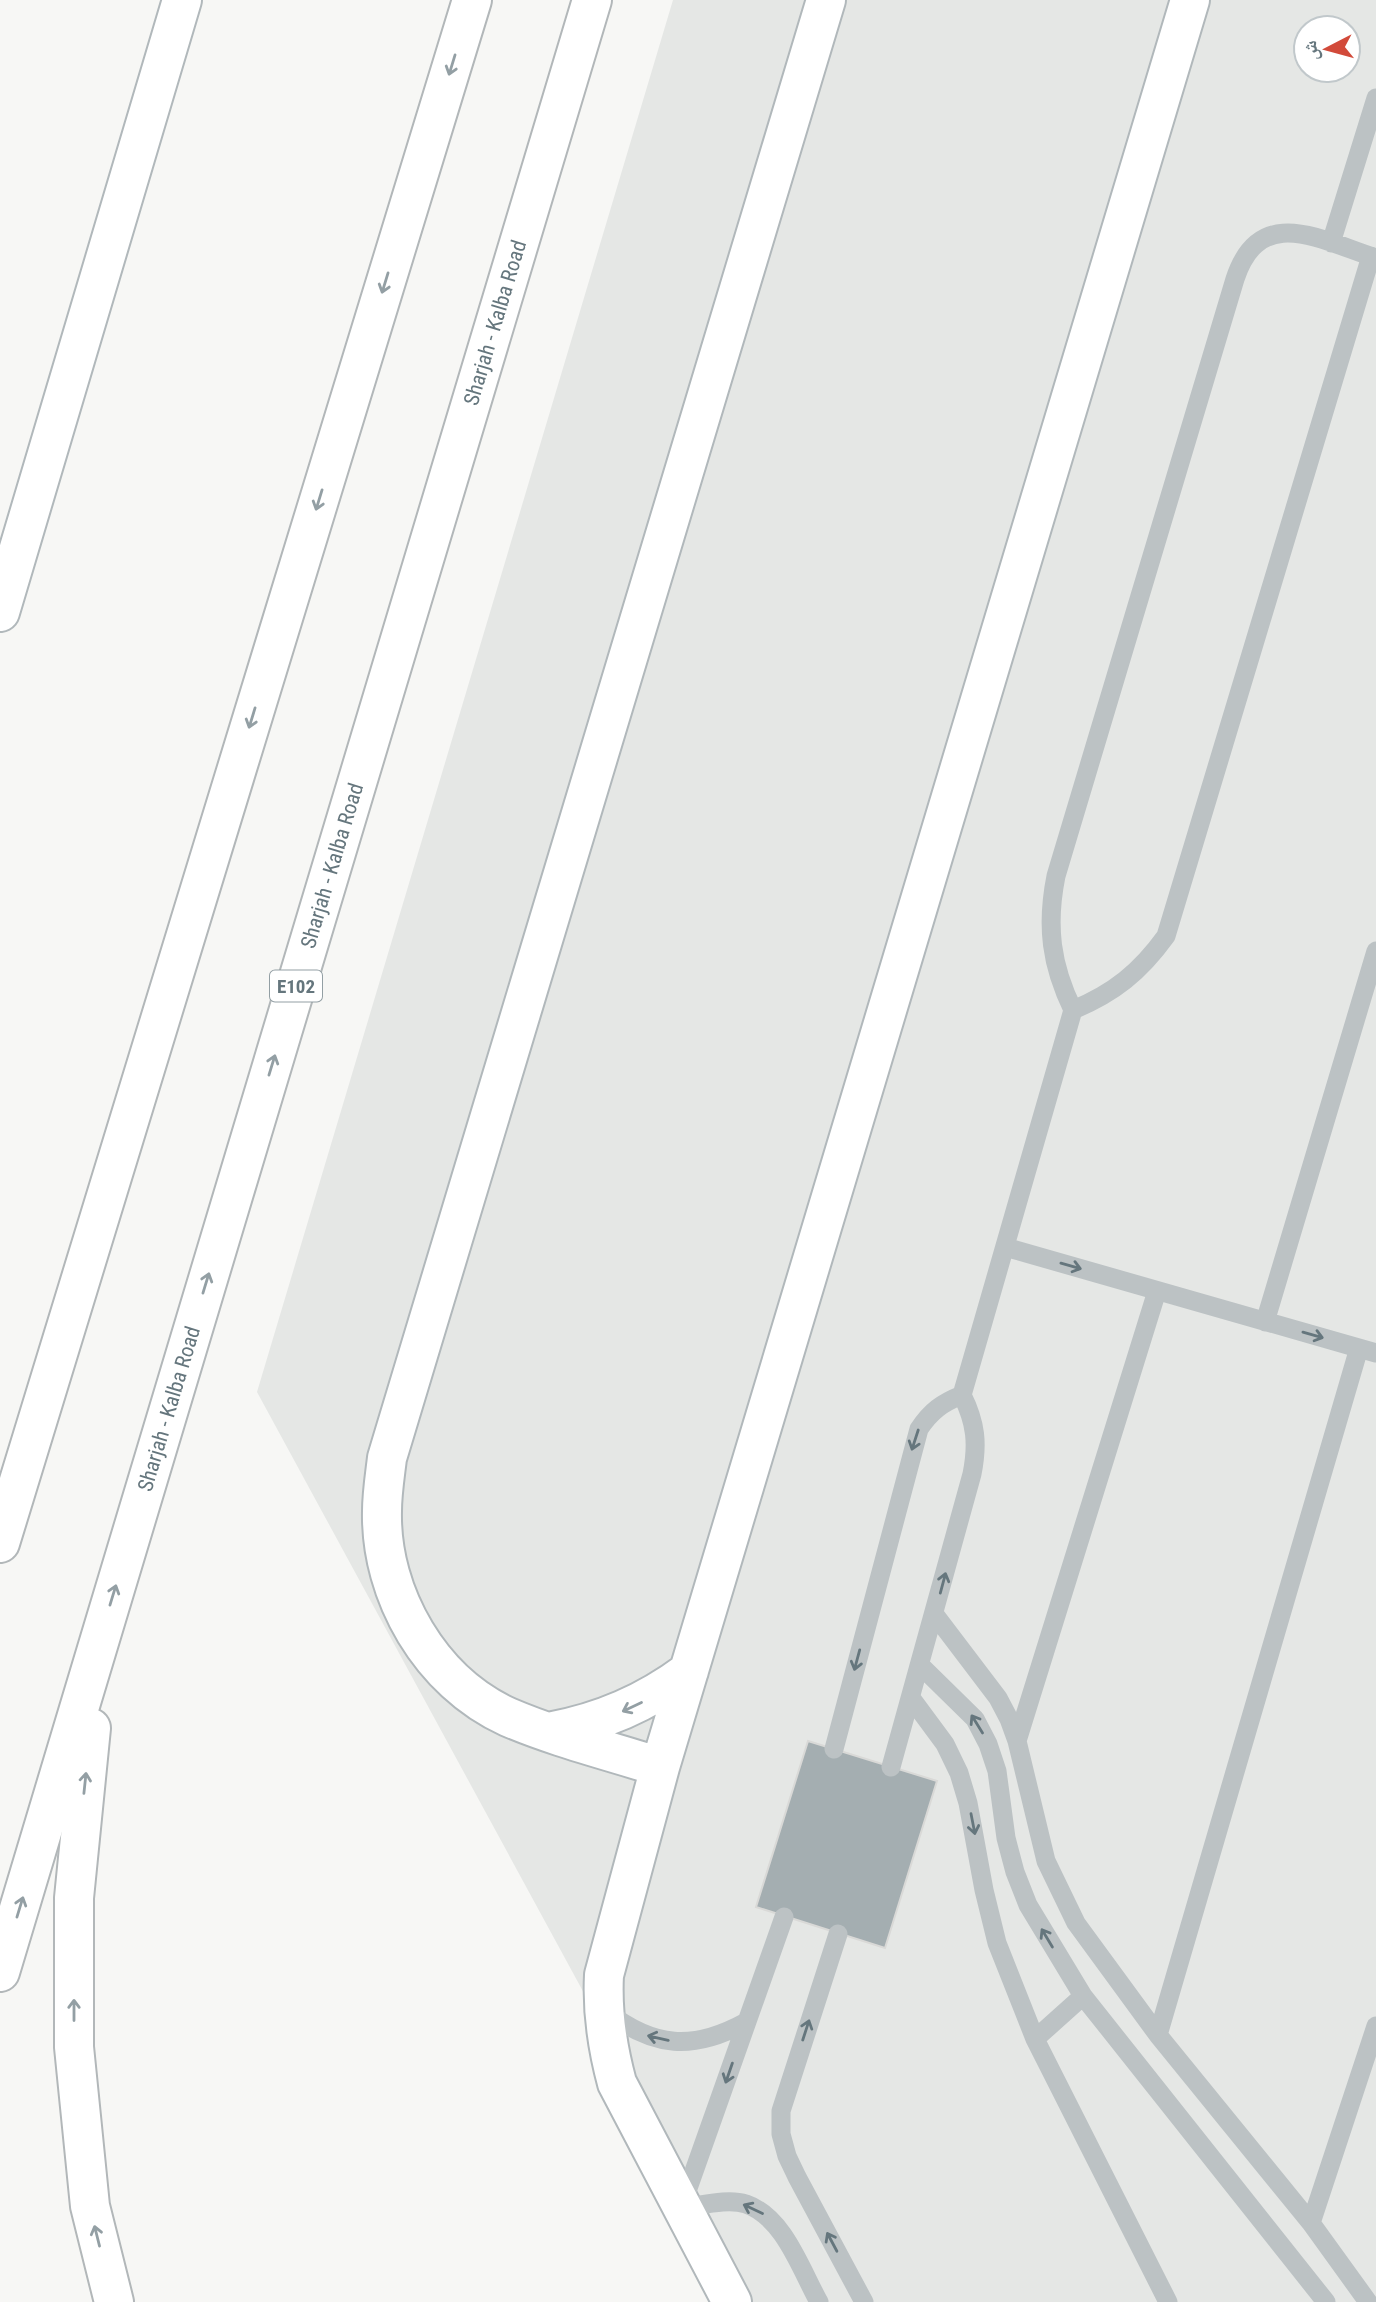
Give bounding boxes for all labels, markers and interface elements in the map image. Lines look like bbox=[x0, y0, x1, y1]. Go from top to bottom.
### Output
north arrow bbox=[1292, 14, 1362, 84]
text: ش bbox=[1298, 39, 1323, 62]
one-way arrow bbox=[445, 54, 458, 76]
street label: Sharjah - Kalba Road bbox=[459, 237, 531, 408]
one-way arrow bbox=[378, 271, 391, 293]
one-way arrow bbox=[311, 489, 324, 511]
one-way arrow bbox=[245, 707, 258, 729]
street label: Sharjah - Kalba Road bbox=[296, 780, 368, 951]
road number: E102 bbox=[270, 970, 322, 1002]
one-way arrow bbox=[266, 1055, 279, 1077]
one-way arrow bbox=[1059, 1260, 1081, 1273]
one-way arrow bbox=[201, 1272, 214, 1294]
street label: Sharjah - Kalba Road bbox=[133, 1323, 205, 1494]
one-way arrow bbox=[1302, 1330, 1324, 1343]
one-way arrow bbox=[908, 1429, 921, 1451]
one-way arrow bbox=[938, 1573, 951, 1595]
one-way arrow bbox=[107, 1584, 120, 1606]
one-way arrow bbox=[850, 1648, 863, 1671]
one-way arrow bbox=[621, 1701, 643, 1714]
one-way arrow bbox=[970, 1715, 985, 1734]
one-way arrow bbox=[79, 1772, 92, 1795]
one-way arrow bbox=[966, 1812, 980, 1835]
one-way arrow bbox=[14, 1896, 27, 1918]
one-way arrow bbox=[1039, 1928, 1053, 1948]
one-way arrow bbox=[67, 1999, 81, 2022]
one-way arrow bbox=[800, 2019, 813, 2041]
one-way arrow bbox=[647, 2031, 670, 2044]
one-way arrow bbox=[721, 2062, 734, 2084]
one-way arrow bbox=[743, 2201, 764, 2215]
one-way arrow bbox=[90, 2225, 103, 2248]
one-way arrow bbox=[825, 2232, 838, 2253]

